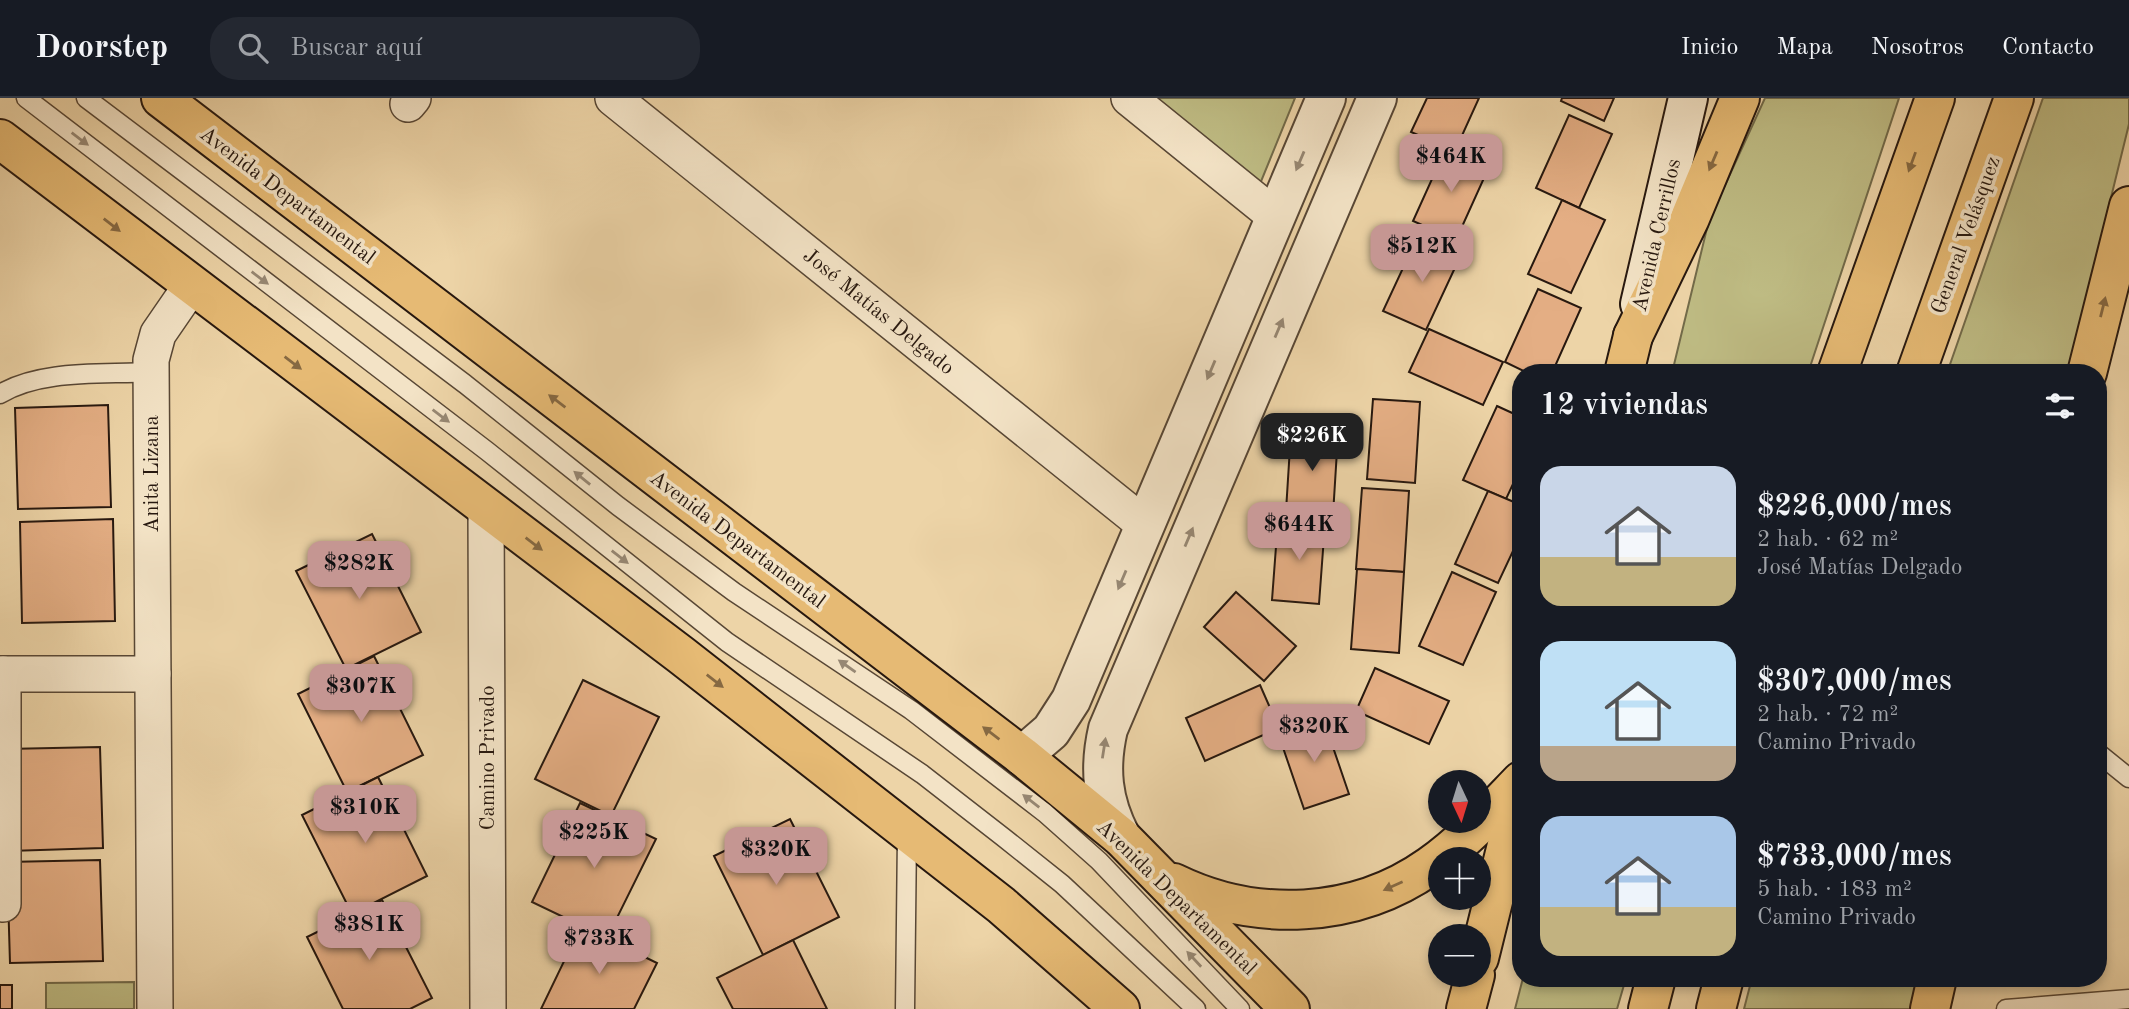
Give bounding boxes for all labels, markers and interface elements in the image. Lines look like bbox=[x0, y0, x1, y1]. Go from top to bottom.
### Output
search box bbox=[210, 17, 700, 80]
icon: search bbox=[234, 29, 272, 67]
text: Doorstep bbox=[35, 32, 168, 65]
text: Buscar aquí bbox=[290, 35, 422, 61]
text: Inicio bbox=[1681, 36, 1739, 60]
text: Mapa bbox=[1777, 36, 1833, 60]
text: Nosotros bbox=[1871, 36, 1964, 60]
text: Contacto bbox=[2002, 36, 2094, 60]
street label: Avenida Departamental bbox=[196, 124, 379, 269]
one-way arrow bbox=[70, 132, 88, 147]
pin: $464K bbox=[1402, 134, 1500, 194]
text: $464K bbox=[1415, 145, 1487, 168]
one-way arrow bbox=[1707, 150, 1718, 171]
one-way arrow bbox=[1294, 151, 1305, 172]
one-way arrow bbox=[1906, 152, 1917, 173]
street label: General Velásquez bbox=[1928, 154, 2005, 317]
street label: Avenida Cerrillos bbox=[1630, 157, 1685, 314]
one-way arrow bbox=[103, 218, 121, 233]
pin: $512K bbox=[1373, 225, 1471, 284]
text: $512K bbox=[1386, 235, 1458, 258]
street label: José Matías Delgado bbox=[799, 245, 958, 379]
one-way arrow bbox=[251, 270, 269, 285]
one-way arrow bbox=[2098, 295, 2109, 317]
one-way arrow bbox=[1273, 317, 1284, 338]
one-way arrow bbox=[284, 355, 302, 370]
one-way arrow bbox=[1205, 360, 1216, 381]
icon: filters bbox=[2041, 387, 2079, 425]
text: 12 viviendas bbox=[1540, 391, 1708, 421]
one-way arrow bbox=[549, 394, 567, 409]
one-way arrow bbox=[432, 409, 450, 423]
pin: $226K bbox=[1263, 414, 1361, 473]
street label: Anita Lizana bbox=[142, 415, 163, 533]
text: $226K bbox=[1276, 424, 1348, 447]
street label: Avenida Departamental bbox=[646, 468, 829, 613]
one-way arrow bbox=[574, 470, 592, 485]
text: $226,000/mes bbox=[1757, 492, 1952, 522]
icon: home bbox=[1596, 494, 1680, 578]
pin: $644K bbox=[1250, 503, 1348, 562]
text: $644K bbox=[1263, 513, 1335, 536]
one-way arrow bbox=[1184, 527, 1195, 548]
text: 2 hab. · 62 m² bbox=[1757, 528, 1898, 551]
one-way arrow bbox=[525, 536, 543, 550]
pin: $282K bbox=[310, 542, 408, 601]
one-way arrow bbox=[610, 549, 628, 564]
text: $282K bbox=[323, 552, 395, 575]
text: José Matías Delgado bbox=[1757, 556, 1962, 579]
one-way arrow bbox=[1116, 569, 1127, 590]
one-way arrow bbox=[838, 659, 856, 673]
pin: $307K bbox=[312, 664, 410, 724]
text: $307,000/mes bbox=[1757, 667, 1952, 697]
icon: home bbox=[1596, 669, 1680, 753]
one-way arrow bbox=[706, 674, 724, 688]
text: $307K bbox=[325, 675, 397, 698]
street label: Camino Privado bbox=[478, 685, 499, 831]
text: 2 hab. · 72 m² bbox=[1757, 703, 1898, 726]
pin: $320K bbox=[1265, 704, 1363, 764]
text: $320K bbox=[1278, 715, 1350, 738]
one-way arrow bbox=[982, 726, 1000, 740]
text: Camino Privado bbox=[1757, 731, 1916, 754]
one-way arrow bbox=[1099, 737, 1110, 759]
north arrow bbox=[1428, 770, 1491, 833]
map controls bbox=[1428, 770, 1491, 987]
pin: $310K bbox=[316, 786, 414, 845]
one-way arrow bbox=[1022, 794, 1039, 809]
text: $310K bbox=[329, 796, 401, 819]
pin: $225K bbox=[545, 810, 643, 870]
street label: Avenida Departamental bbox=[1092, 816, 1260, 980]
text: $225K bbox=[558, 821, 630, 844]
pin: $320K bbox=[727, 828, 825, 887]
text: $320K bbox=[740, 838, 812, 861]
text: $733,000/mes bbox=[1757, 842, 1952, 872]
icon: home bbox=[1596, 844, 1680, 928]
button: + bbox=[1428, 847, 1491, 910]
text: 5 hab. · 183 m² bbox=[1757, 878, 1912, 901]
one-way arrow bbox=[1383, 881, 1404, 892]
pin: $381K bbox=[320, 902, 418, 962]
text: Camino Privado bbox=[1757, 906, 1916, 929]
text: $381K bbox=[333, 913, 405, 936]
pin: $733K bbox=[550, 916, 648, 976]
button: − bbox=[1428, 924, 1491, 987]
text: $733K bbox=[563, 927, 635, 950]
one-way arrow bbox=[1186, 951, 1202, 968]

